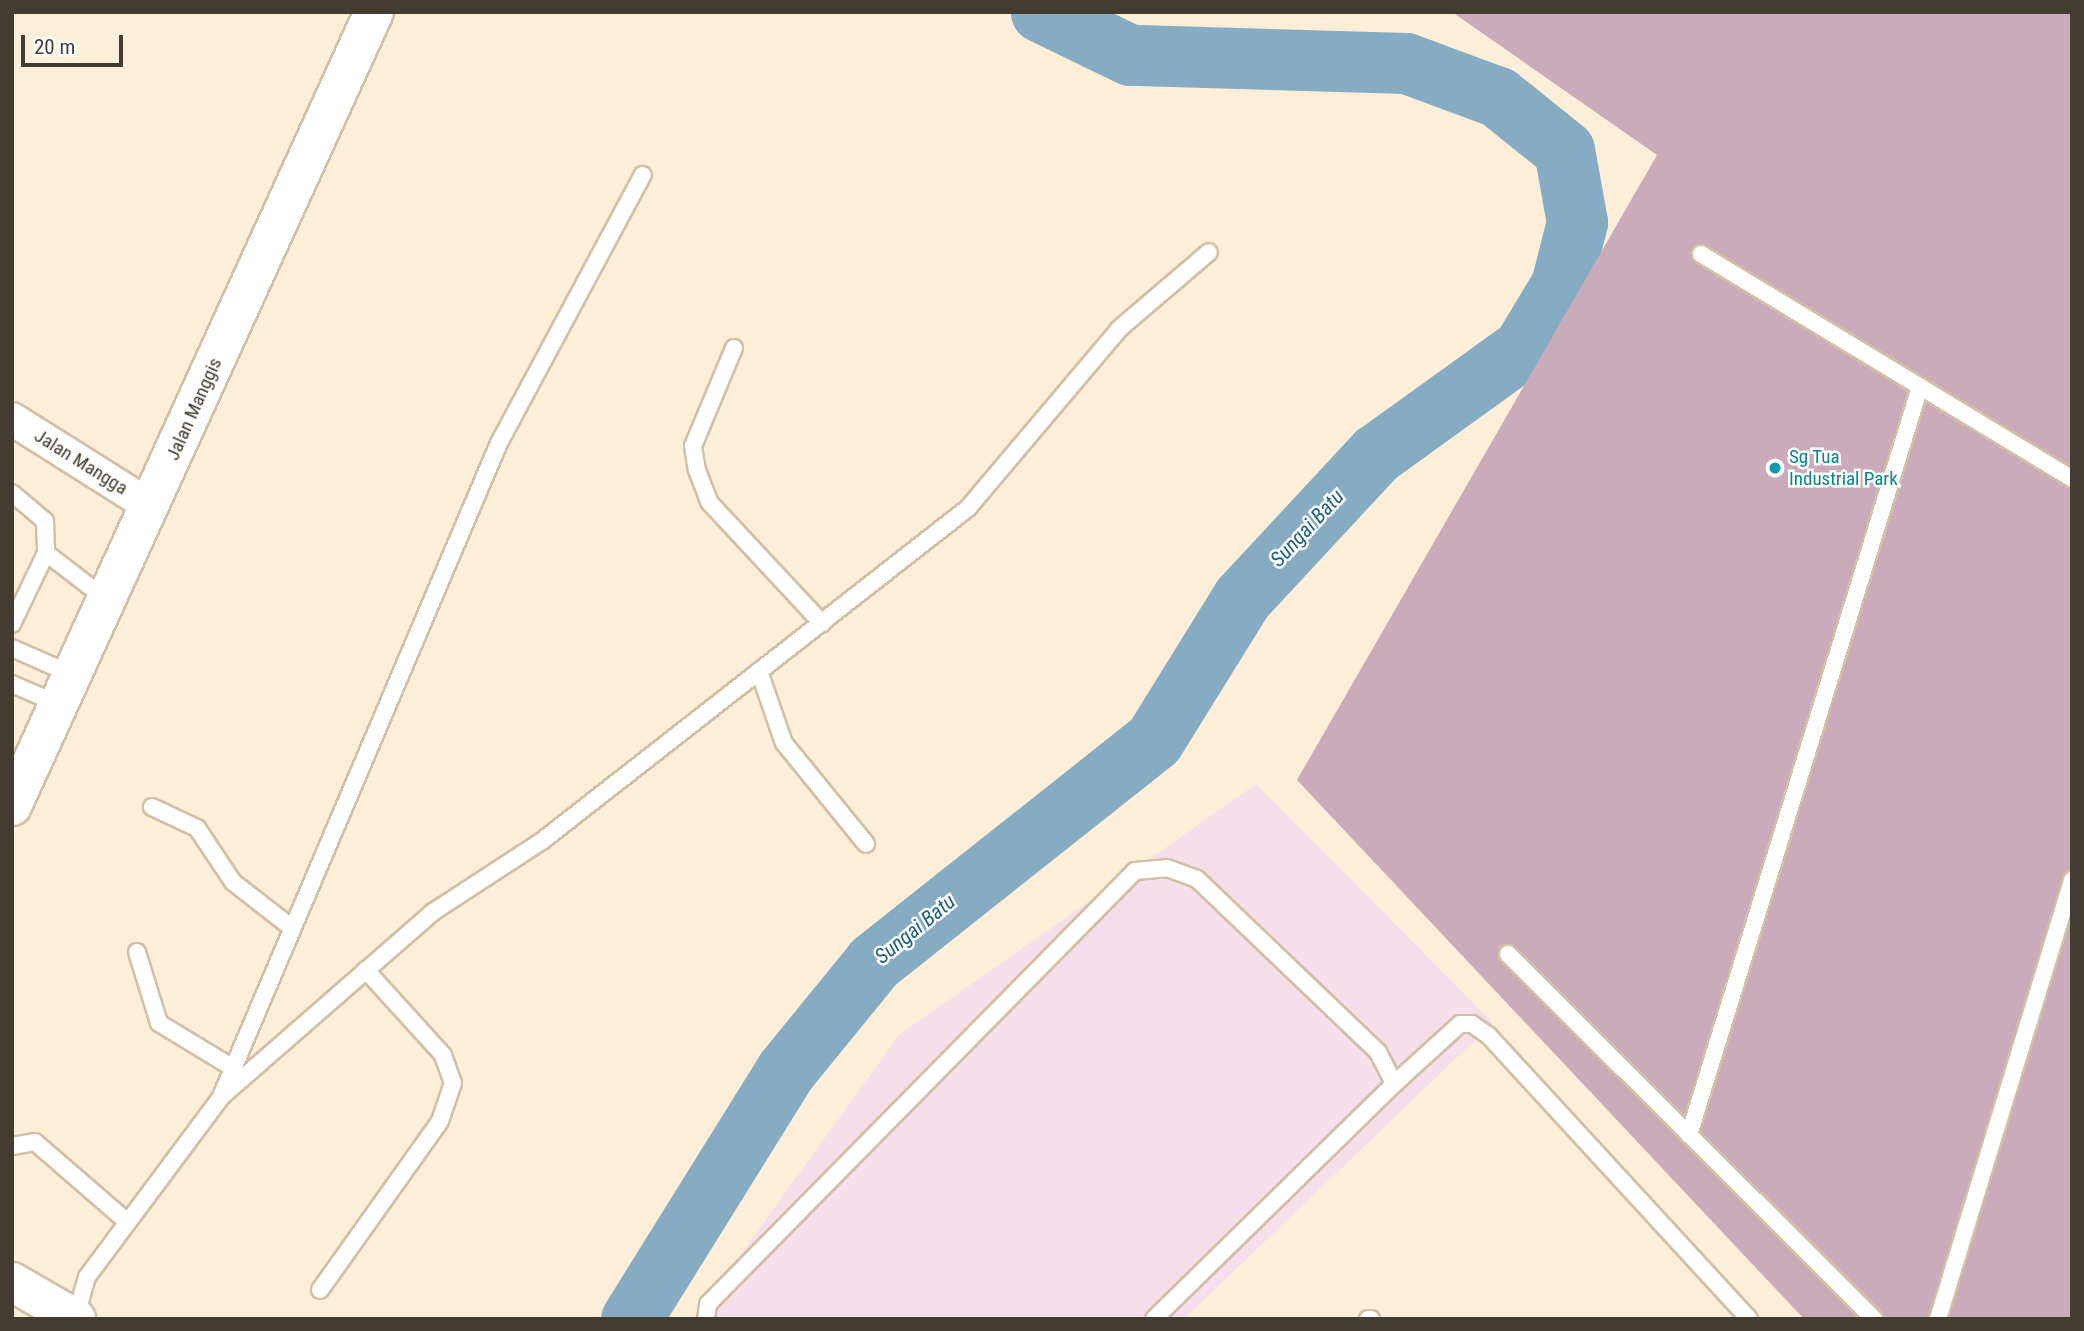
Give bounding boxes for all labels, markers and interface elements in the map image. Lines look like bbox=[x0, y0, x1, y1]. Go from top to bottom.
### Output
scale bar bbox=[24, 21, 126, 65]
text: 20 m bbox=[34, 35, 75, 59]
street label: Jalan Manggis bbox=[161, 354, 227, 464]
street label: Jalan Mangga bbox=[30, 424, 132, 500]
place label: Sg Tua Industrial Park bbox=[1789, 446, 1898, 490]
marker: Sg Tua Industrial Park bbox=[1767, 460, 1783, 476]
water label: Sungai Batu bbox=[1265, 484, 1349, 572]
water label: Sungai Batu bbox=[870, 889, 960, 969]

